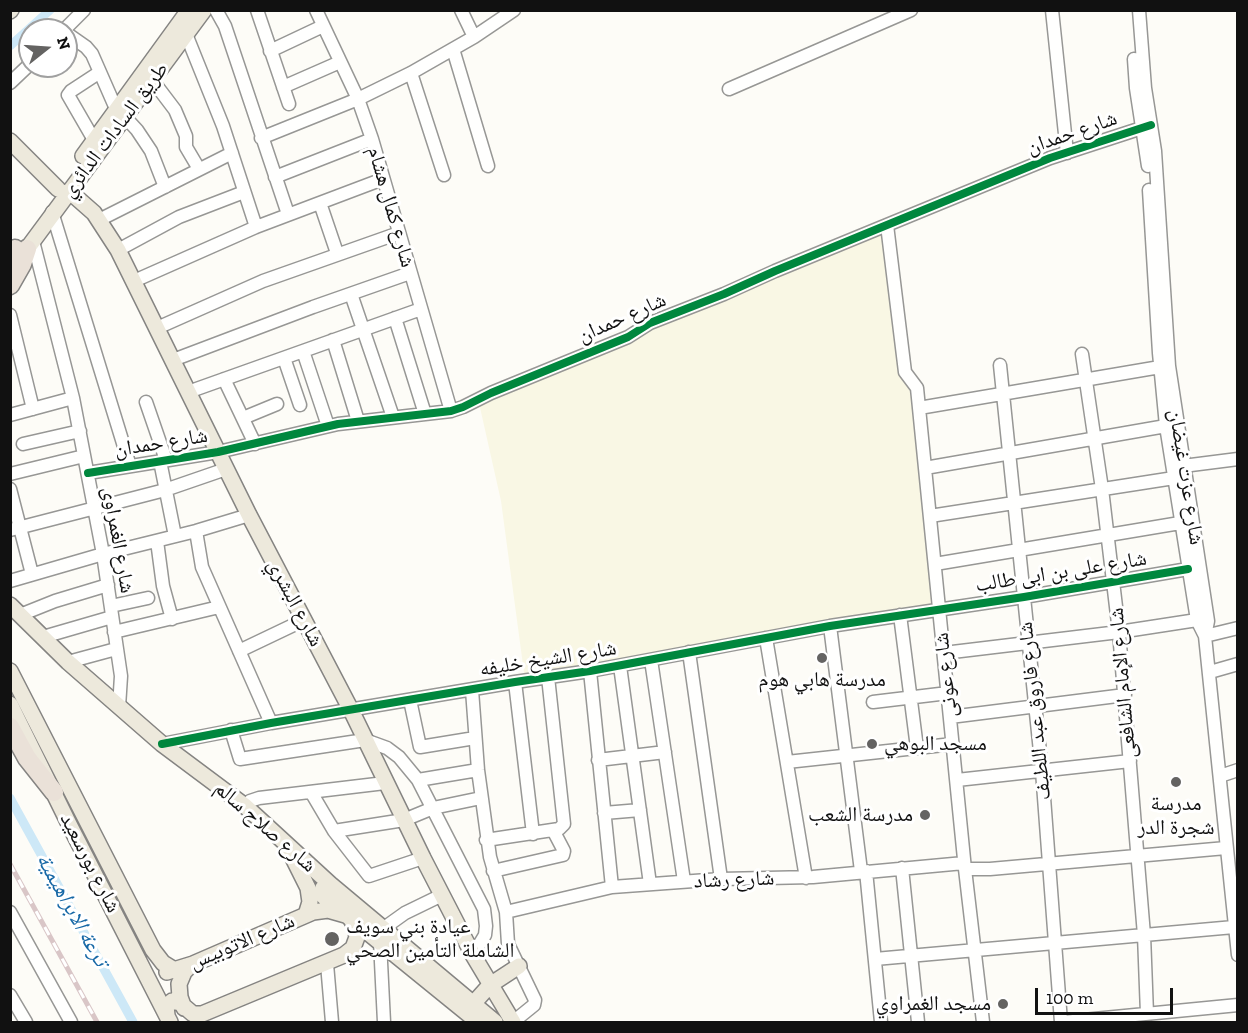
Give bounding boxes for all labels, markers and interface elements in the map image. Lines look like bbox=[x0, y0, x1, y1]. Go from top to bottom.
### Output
north arrow bbox=[18, 18, 78, 78]
text: N bbox=[53, 35, 75, 52]
street label: طريق السادات الدائري bbox=[56, 57, 174, 203]
street label: شارع حمدان bbox=[1023, 106, 1121, 160]
street label: شارع كمال هشام bbox=[362, 144, 420, 270]
street label: شارع حمدان bbox=[574, 287, 670, 349]
street label: شارع عزت غيضان bbox=[1163, 407, 1209, 547]
street label: شارع حمدان bbox=[113, 423, 209, 463]
street label: شارع الغمراوى bbox=[96, 485, 140, 595]
street label: شارع على بن ابى طالب bbox=[973, 546, 1149, 598]
street label: شارع البشري bbox=[261, 555, 329, 651]
street label: شارع الإمام الشافعى bbox=[1104, 607, 1142, 759]
street label: شارع فاروق عبد اللطيف bbox=[1013, 621, 1057, 801]
street label: شارع عونى bbox=[929, 631, 963, 719]
street label: شارع الشيخ خليفه bbox=[478, 636, 618, 682]
marker: مدرسة هابي هوم bbox=[815, 651, 829, 665]
place label: مدرسة هابي هوم bbox=[758, 667, 886, 693]
place label: مسجد البوهي bbox=[884, 731, 987, 757]
marker: مسجد البوهي bbox=[865, 737, 879, 751]
marker: مدرسة شجرة الدر bbox=[1169, 775, 1183, 789]
street label: شارع صلاح سالم bbox=[209, 776, 321, 878]
place label: مدرسة شجرة الدر bbox=[1137, 791, 1215, 841]
place label: مدرسة الشعب bbox=[808, 802, 913, 828]
marker: مدرسة الشعب bbox=[918, 808, 932, 822]
street label: شارع بورسعيد bbox=[54, 809, 126, 917]
water label: ترعة الابراهيمية bbox=[30, 849, 114, 971]
street label: شارع رشاد bbox=[693, 866, 775, 894]
street label: شارع الاتوبيس bbox=[185, 908, 299, 976]
place label: عيادة بني سويف الشاملة التأمين الصحي bbox=[346, 914, 514, 964]
marker: عيادة بني سويف الشاملة التأمين الصحي bbox=[323, 930, 341, 948]
scale bar bbox=[1038, 976, 1176, 1014]
text: 100 m bbox=[1046, 987, 1093, 1009]
place label: مسجد الغمراوي bbox=[876, 991, 991, 1017]
marker: مسجد الغمراوي bbox=[996, 997, 1010, 1011]

